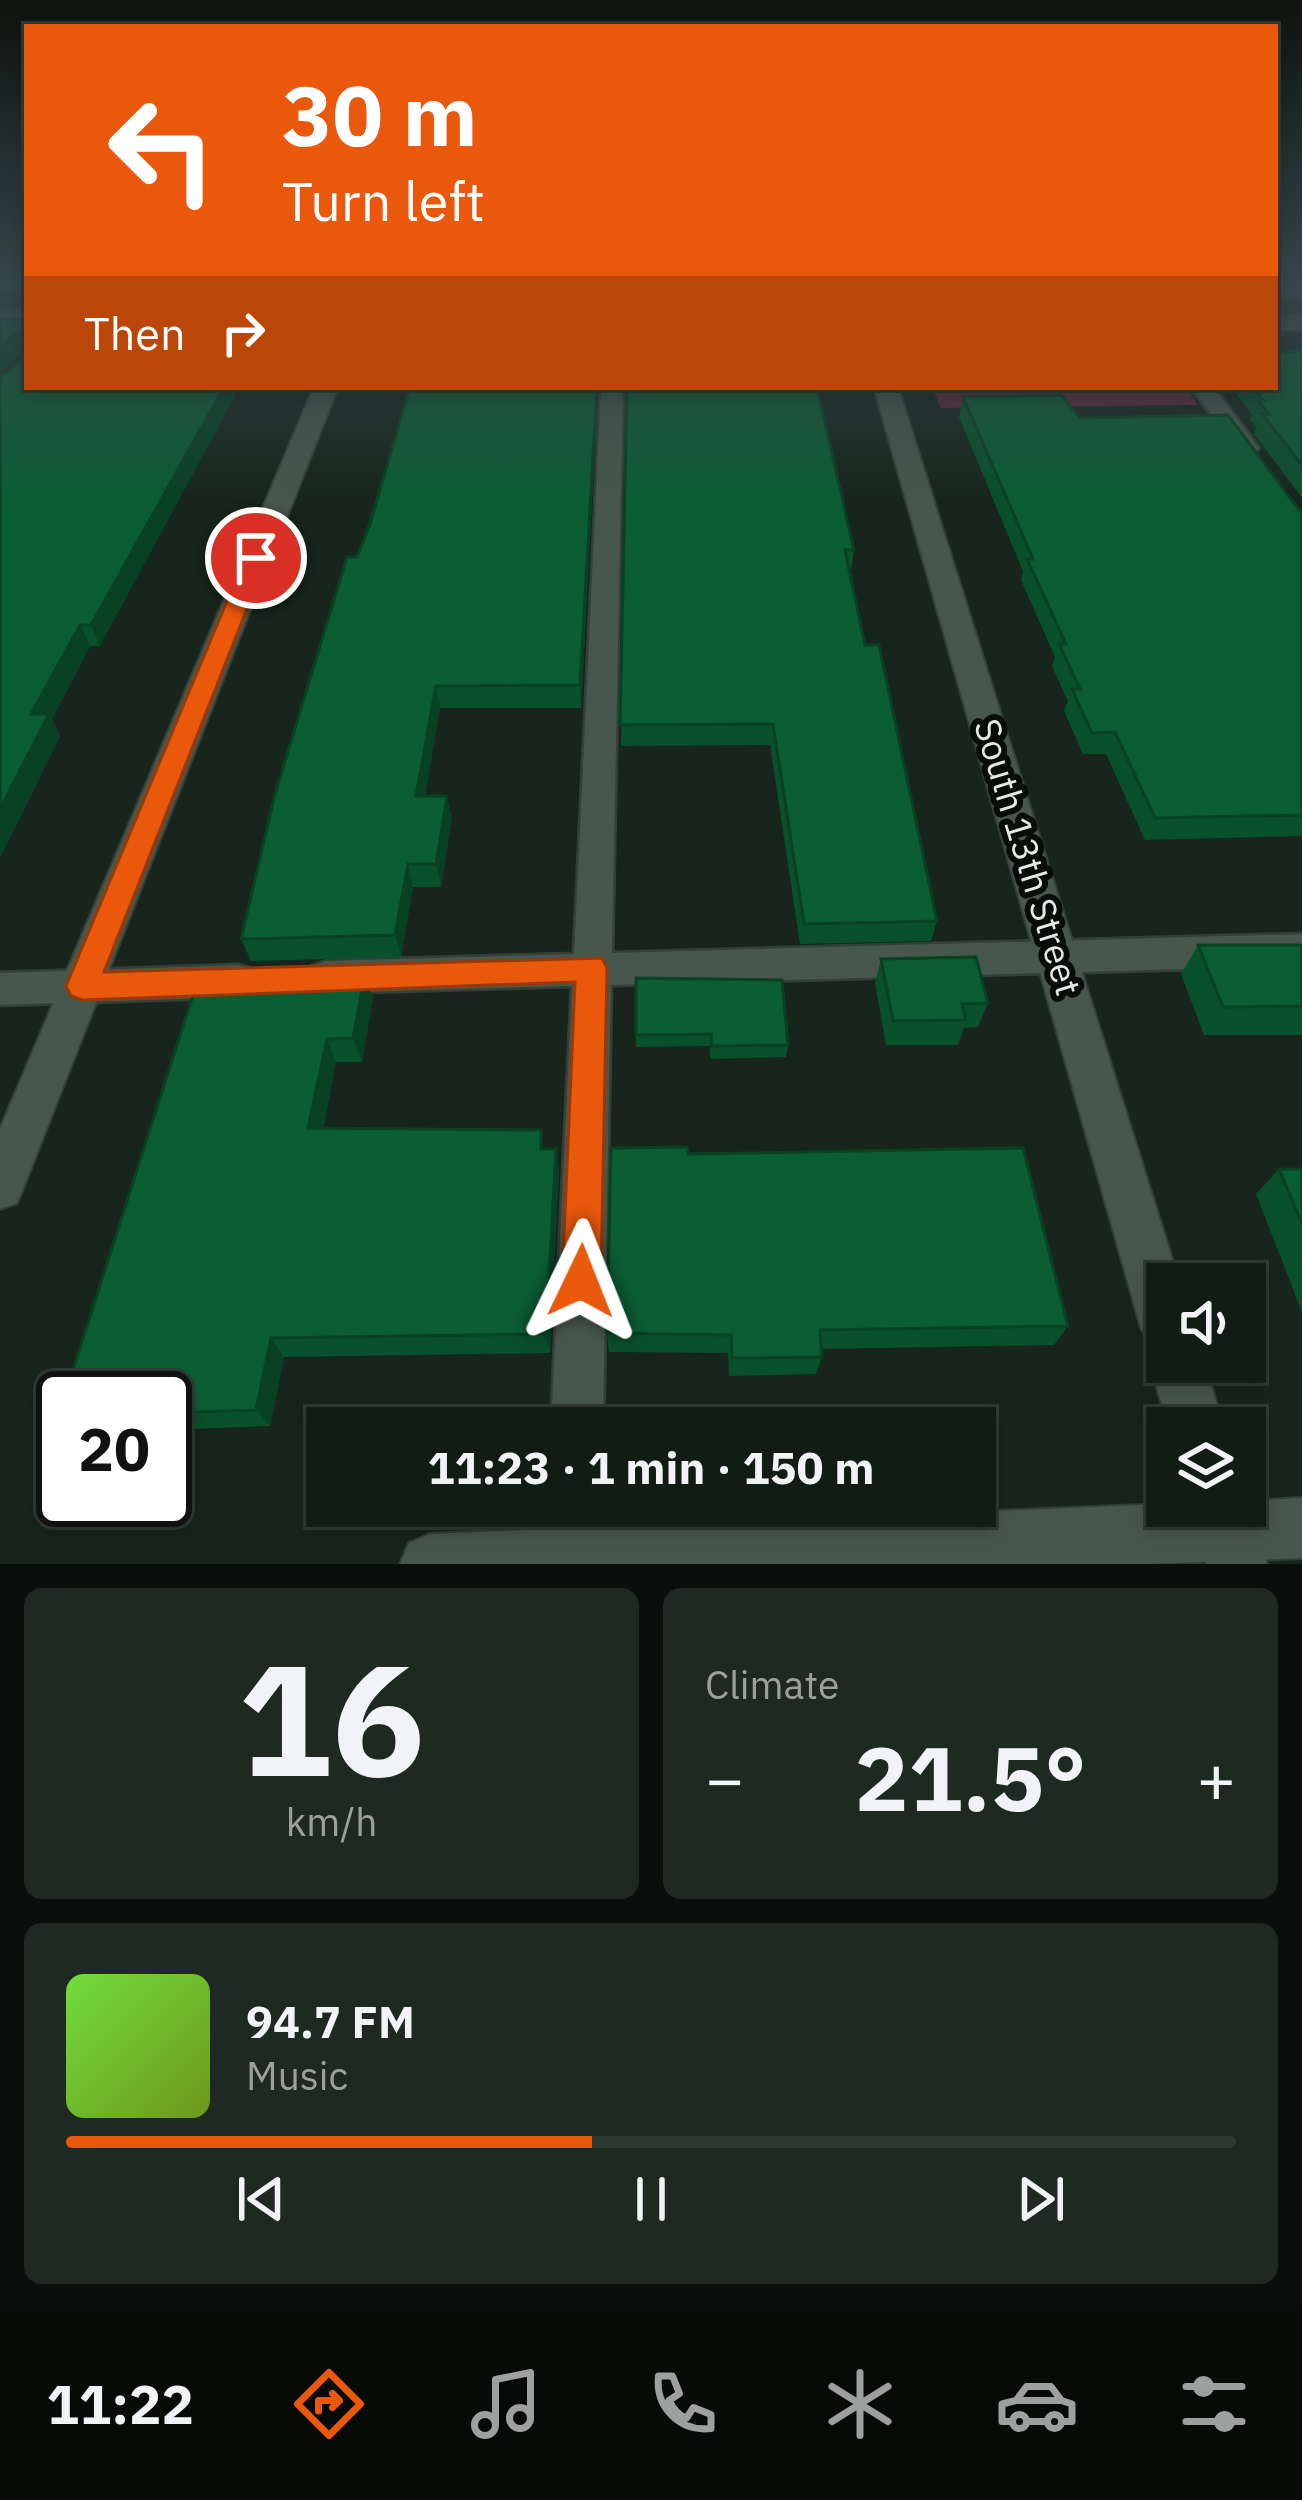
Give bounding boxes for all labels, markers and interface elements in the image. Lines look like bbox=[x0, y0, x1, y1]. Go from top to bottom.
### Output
text: 30 m bbox=[282, 60, 478, 169]
icon: left bbox=[84, 72, 240, 228]
text: Turn left bbox=[282, 166, 485, 236]
icon: right bbox=[210, 300, 276, 366]
text: Then bbox=[84, 304, 186, 362]
pin bbox=[205, 507, 307, 609]
icon: arrive bbox=[223, 525, 289, 591]
street label: South 13th Street bbox=[964, 713, 1093, 1001]
position arrow bbox=[518, 1218, 644, 1344]
map controls bbox=[1146, 1263, 1266, 1527]
button: sound bbox=[1146, 1263, 1266, 1383]
speed limit sign: 20 bbox=[36, 1371, 192, 1527]
button: layers bbox=[1146, 1407, 1266, 1527]
text: 11:23 · 1 min · 150 m bbox=[428, 1438, 874, 1496]
text: 16 bbox=[238, 1616, 425, 1819]
text: Climate bbox=[705, 1659, 839, 1710]
text: 21.5° bbox=[854, 1719, 1087, 1836]
text: − bbox=[705, 1735, 745, 1821]
text: + bbox=[1196, 1735, 1236, 1821]
text: km/h bbox=[286, 1796, 377, 1847]
text: 94.7 FM bbox=[246, 1992, 415, 2050]
text: Music bbox=[246, 2050, 348, 2101]
icon: previous bbox=[228, 2166, 294, 2232]
icon: pause bbox=[618, 2166, 684, 2232]
icon: next bbox=[1008, 2166, 1074, 2232]
icon: directions bbox=[287, 2362, 371, 2446]
icon: music bbox=[464, 2362, 548, 2446]
icon: phone bbox=[641, 2362, 725, 2446]
icon: climate bbox=[818, 2362, 902, 2446]
icon: car bbox=[995, 2362, 1079, 2446]
icon: filters bbox=[1172, 2362, 1256, 2446]
text: 11:22 bbox=[46, 2369, 194, 2439]

